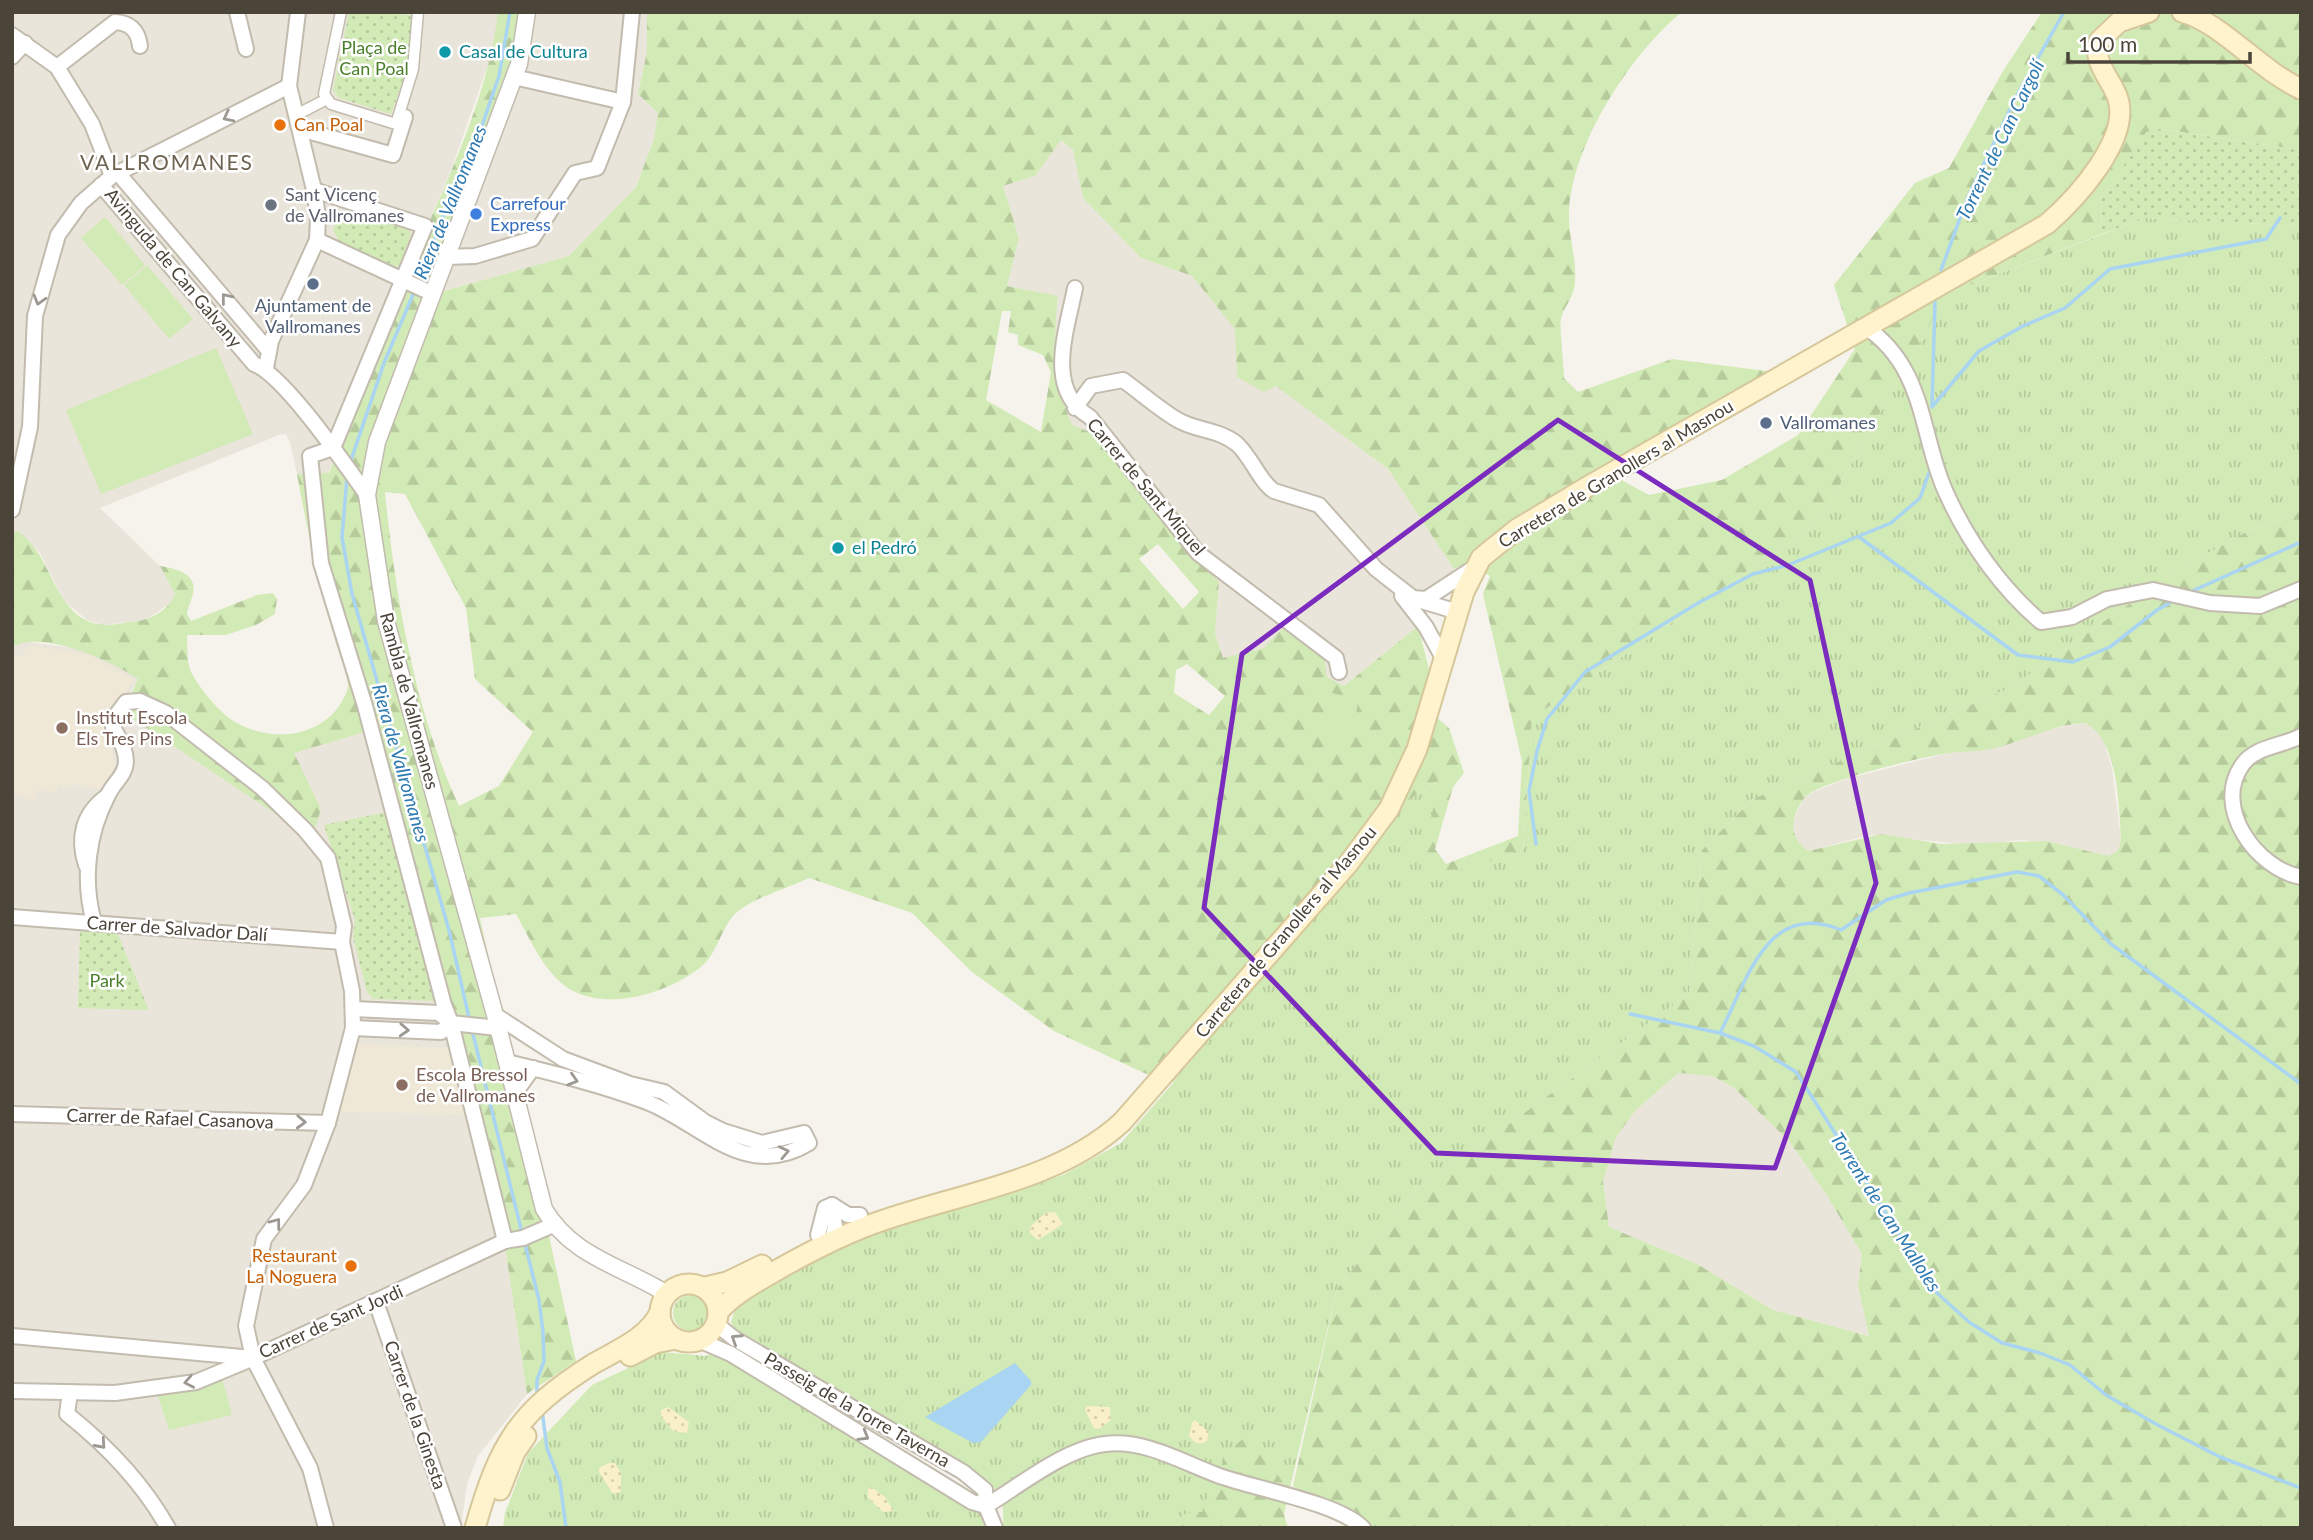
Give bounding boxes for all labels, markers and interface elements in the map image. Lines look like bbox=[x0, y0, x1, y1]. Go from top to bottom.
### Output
scale bar bbox=[2068, 21, 2250, 65]
text: 100 m bbox=[2078, 31, 2137, 56]
park label: Plaça de Can Poal bbox=[339, 36, 409, 79]
place label: Casal de Cultura bbox=[459, 40, 588, 62]
marker: Casal de Cultura bbox=[437, 44, 453, 60]
water label: Torrent de Can Cargolí bbox=[1951, 54, 2049, 224]
one-way arrow bbox=[223, 108, 235, 122]
place label: Can Poal bbox=[294, 113, 363, 135]
marker: Can Poal bbox=[272, 117, 288, 133]
water label: Riera de Vallromanes bbox=[408, 121, 491, 282]
district label: VALLROMANES bbox=[80, 149, 254, 174]
street label: Avinguda de Can Galvany bbox=[101, 183, 247, 352]
place label: Sant Vicenç de Vallromanes bbox=[285, 183, 405, 226]
place label: Carrefour Express bbox=[490, 192, 566, 235]
marker: Sant Vicenç de Vallromanes bbox=[263, 197, 279, 213]
marker: Carrefour Express bbox=[468, 206, 484, 222]
marker: Ajuntament de Vallromanes bbox=[305, 276, 321, 292]
one-way arrow bbox=[222, 293, 234, 306]
one-way arrow bbox=[33, 294, 48, 306]
place label: Ajuntament de Vallromanes bbox=[255, 294, 371, 337]
street label: Carretera de Granollers al Masnou bbox=[1494, 394, 1737, 552]
place label: Vallromanes bbox=[1780, 411, 1876, 433]
street label: Carrer de Sant Miquel bbox=[1083, 413, 1211, 560]
marker: Vallromanes bbox=[1758, 415, 1774, 431]
place label: el Pedró bbox=[852, 536, 917, 558]
marker: el Pedró bbox=[830, 540, 846, 556]
street label: Rambla de Vallromanes bbox=[376, 610, 444, 792]
water label: Riera de Vallromanes bbox=[368, 681, 435, 845]
place label: Institut Escola Els Tres Pins bbox=[76, 706, 187, 749]
marker: Institut Escola Els Tres Pins bbox=[54, 720, 70, 736]
street label: Carretera de Granollers al Masnou bbox=[1190, 821, 1380, 1042]
street label: Carrer de Salvador Dalí bbox=[86, 911, 269, 945]
park label: Park bbox=[89, 969, 125, 991]
one-way arrow bbox=[399, 1023, 410, 1038]
place label: Escola Bressol de Vallromanes bbox=[416, 1063, 536, 1106]
one-way arrow bbox=[567, 1071, 579, 1086]
marker: Escola Bressol de Vallromanes bbox=[394, 1077, 410, 1093]
street label: Carrer de Rafael Casanova bbox=[66, 1103, 274, 1133]
one-way arrow bbox=[296, 1115, 307, 1130]
water label: Torrent de Can Malloles bbox=[1826, 1128, 1947, 1296]
one-way arrow bbox=[777, 1146, 789, 1161]
one-way arrow bbox=[268, 1218, 280, 1231]
place label: Restaurant La Noguera bbox=[246, 1244, 338, 1287]
marker: Restaurant La Noguera bbox=[343, 1258, 359, 1274]
street label: Carrer de Sant Jordi bbox=[255, 1279, 406, 1363]
one-way arrow bbox=[731, 1335, 744, 1347]
street label: Carrer de la Ginesta bbox=[380, 1337, 452, 1492]
street label: Passeig de la Torre Taverna bbox=[761, 1347, 954, 1471]
one-way arrow bbox=[184, 1373, 196, 1388]
one-way arrow bbox=[856, 1427, 869, 1440]
one-way arrow bbox=[93, 1436, 105, 1449]

